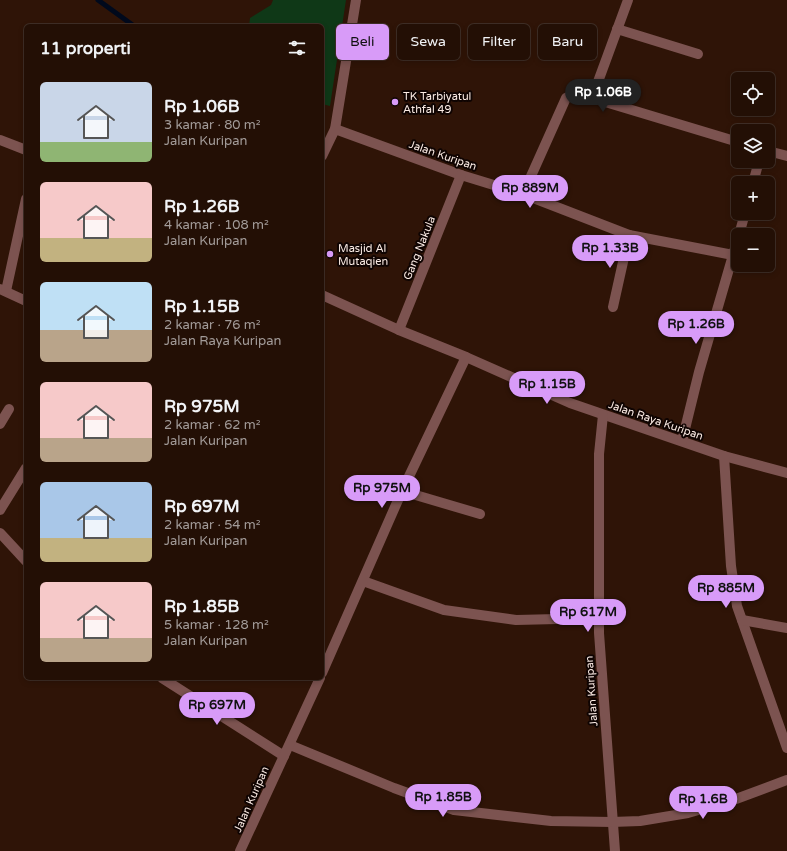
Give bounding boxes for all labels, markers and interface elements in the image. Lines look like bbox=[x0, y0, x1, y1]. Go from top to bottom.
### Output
chip: Beli bbox=[336, 24, 389, 60]
chip: Sewa bbox=[397, 24, 460, 60]
chip: Filter bbox=[468, 24, 530, 60]
chip: Baru bbox=[538, 24, 597, 60]
icon: filters bbox=[286, 37, 308, 59]
text: 11 properti bbox=[40, 38, 131, 59]
map controls bbox=[731, 72, 775, 272]
button: locate bbox=[731, 72, 775, 116]
pin: Rp 1.06B bbox=[562, 79, 644, 113]
text: Rp 1.06B bbox=[574, 84, 632, 100]
place label: TK Tarbiyatul Athfal 49 bbox=[403, 90, 471, 116]
text: Rp 1.06B bbox=[164, 96, 239, 117]
marker: TK Tarbiyatul Athfal 49 bbox=[390, 97, 400, 107]
icon: home bbox=[72, 98, 120, 146]
text: 3 kamar · 80 m² bbox=[164, 117, 261, 133]
button: layers bbox=[731, 124, 775, 168]
text: Jalan Kuripan bbox=[164, 133, 247, 149]
street label: Jalan Kuripan bbox=[407, 138, 478, 173]
pin: Rp 889M bbox=[493, 175, 567, 209]
button: + bbox=[731, 176, 775, 220]
text: Rp 889M bbox=[501, 180, 559, 196]
text: Rp 1.26B bbox=[164, 196, 239, 217]
icon: home bbox=[72, 198, 120, 246]
street label: Gang Nakula bbox=[401, 214, 438, 282]
text: 4 kamar · 108 m² bbox=[164, 217, 269, 233]
button: − bbox=[731, 228, 775, 272]
text: Jalan Kuripan bbox=[164, 233, 247, 249]
pin: Rp 1.33B bbox=[569, 235, 651, 269]
text: Rp 1.33B bbox=[581, 240, 639, 256]
place label: Masjid Al Mutaqien bbox=[338, 242, 388, 268]
marker: Masjid Al Mutaqien bbox=[325, 249, 335, 259]
text: Rp 1.15B bbox=[164, 296, 239, 317]
icon: home bbox=[72, 298, 120, 346]
pin: Rp 1.26B bbox=[655, 311, 737, 345]
text: Rp 1.26B bbox=[667, 316, 725, 332]
text: 2 kamar · 76 m² bbox=[164, 317, 261, 333]
text: Jalan Raya Kuripan bbox=[164, 333, 282, 349]
pin: Rp 1.15B bbox=[506, 371, 588, 405]
text: Rp 1.15B bbox=[518, 376, 576, 392]
text: Rp 975M bbox=[164, 396, 240, 417]
icon: home bbox=[72, 398, 120, 446]
street label: Jalan Raya Kuripan bbox=[607, 398, 705, 443]
text: 2 kamar · 62 m² bbox=[164, 417, 261, 433]
text: Jalan Kuripan bbox=[164, 433, 247, 449]
pin: Rp 975M bbox=[345, 475, 419, 509]
text: Rp 975M bbox=[353, 480, 411, 496]
text: Rp 697M bbox=[164, 496, 240, 517]
icon: home bbox=[72, 498, 120, 546]
text: 2 kamar · 54 m² bbox=[164, 517, 261, 533]
text: Jalan Kuripan bbox=[164, 533, 247, 549]
pin: Rp 885M bbox=[689, 575, 763, 609]
text: Rp 885M bbox=[697, 580, 755, 596]
text: Rp 1.85B bbox=[164, 596, 239, 617]
icon: home bbox=[72, 598, 120, 646]
pin: Rp 617M bbox=[551, 599, 625, 633]
text: Rp 617M bbox=[559, 604, 617, 620]
text: 5 kamar · 128 m² bbox=[164, 617, 269, 633]
text: Jalan Kuripan bbox=[164, 633, 247, 649]
street label: Jalan Kuripan bbox=[583, 655, 600, 727]
pin: Rp 697M bbox=[180, 692, 254, 726]
text: Rp 697M bbox=[188, 697, 246, 713]
street label: Jalan Kuripan bbox=[231, 764, 272, 834]
pin: Rp 1.85B bbox=[402, 784, 484, 818]
pin: Rp 1.6B bbox=[666, 786, 740, 820]
text: Rp 1.85B bbox=[414, 789, 472, 805]
text: Rp 1.6B bbox=[678, 791, 728, 807]

